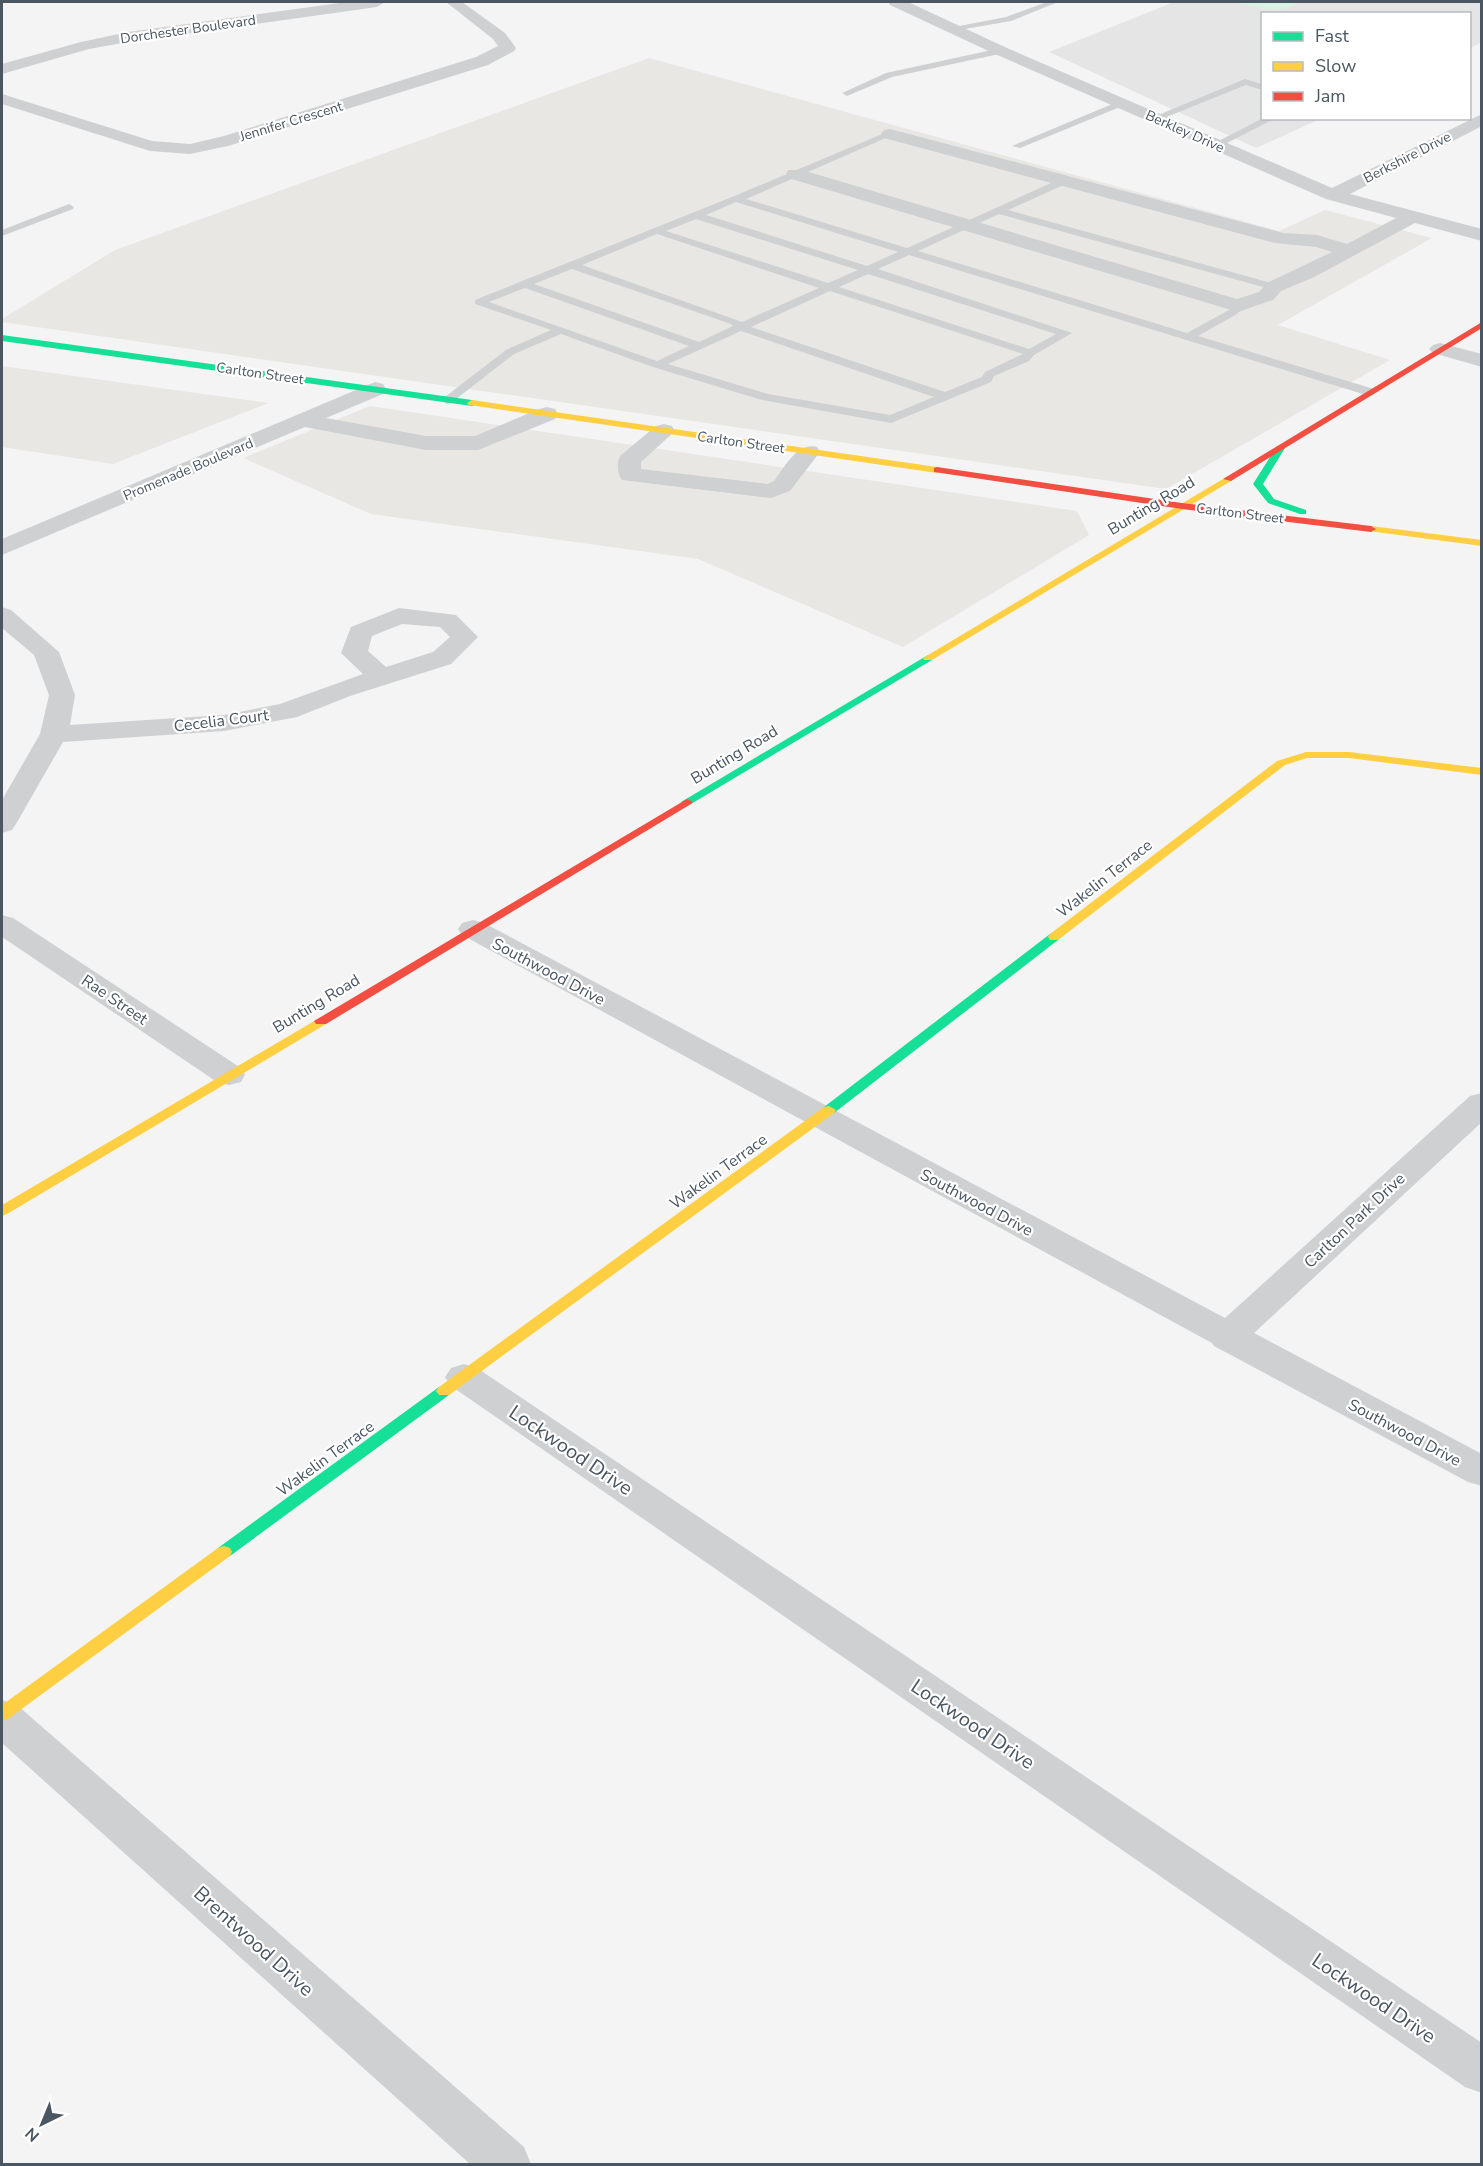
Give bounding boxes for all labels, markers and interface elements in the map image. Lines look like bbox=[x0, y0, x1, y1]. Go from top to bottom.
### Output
street label: Dorchester Boulevard bbox=[119, 11, 257, 48]
legend bbox=[1261, 12, 1471, 120]
text: Fast bbox=[1315, 24, 1350, 48]
text: Slow bbox=[1315, 54, 1356, 78]
text: Jam bbox=[1314, 84, 1346, 108]
street label: Jennifer Crescent bbox=[236, 97, 345, 146]
street label: Berkley Drive bbox=[1142, 106, 1227, 157]
street label: Berkshire Drive bbox=[1360, 127, 1454, 188]
street label: Carlton Street bbox=[215, 358, 305, 389]
street label: Carlton Street bbox=[696, 427, 786, 458]
street label: Promenade Boulevard bbox=[120, 433, 256, 505]
street label: Bunting Road bbox=[1104, 471, 1199, 541]
street label: Carlton Street bbox=[1195, 499, 1285, 528]
street label: Cecelia Court bbox=[172, 704, 270, 738]
street label: Bunting Road bbox=[687, 720, 782, 790]
street label: Wakelin Terrace bbox=[1052, 835, 1157, 923]
street label: Southwood Drive bbox=[488, 933, 609, 1011]
street label: Bunting Road bbox=[269, 969, 364, 1039]
street label: Rae Street bbox=[77, 970, 152, 1030]
street label: Wakelin Terrace bbox=[665, 1129, 772, 1215]
street label: Southwood Drive bbox=[916, 1164, 1037, 1242]
street label: Carlton Park Drive bbox=[1299, 1168, 1410, 1273]
street label: Southwood Drive bbox=[1344, 1394, 1465, 1472]
street label: Lockwood Drive bbox=[503, 1399, 638, 1502]
street label: Wakelin Terrace bbox=[272, 1416, 379, 1502]
street label: Lockwood Drive bbox=[905, 1673, 1040, 1776]
street label: Brentwood Drive bbox=[188, 1880, 319, 2003]
street label: Lockwood Drive bbox=[1306, 1947, 1441, 2050]
north arrow bbox=[12, 2094, 72, 2154]
text: N bbox=[21, 2122, 44, 2146]

